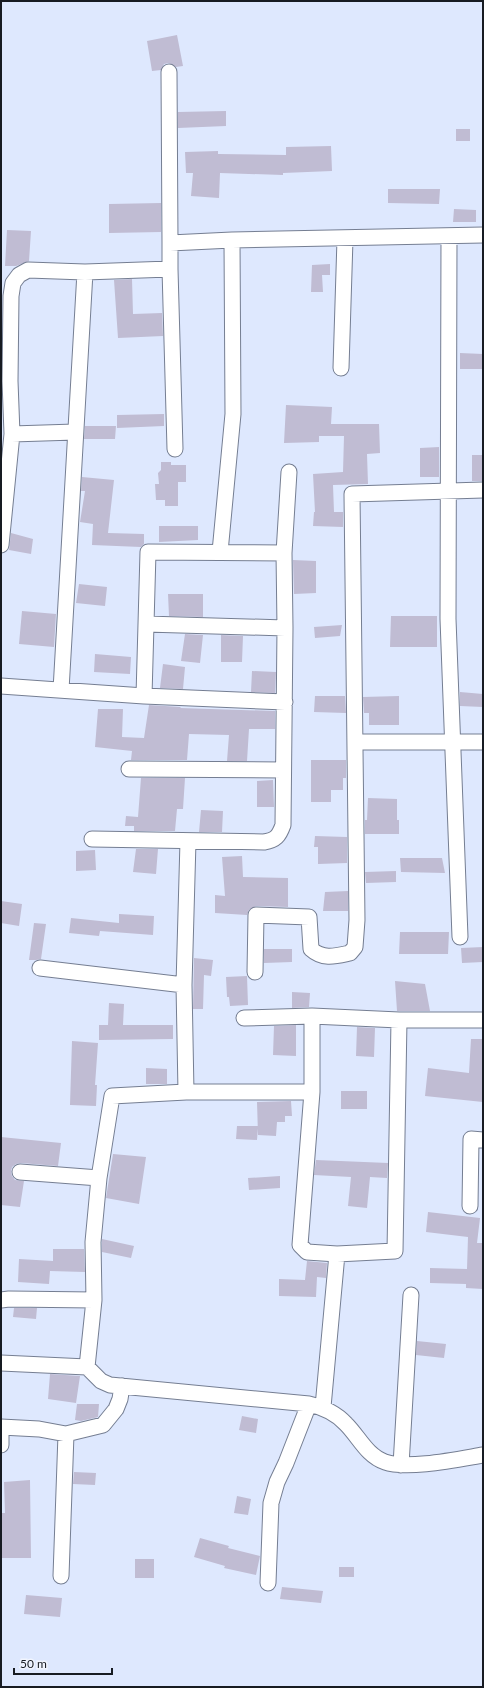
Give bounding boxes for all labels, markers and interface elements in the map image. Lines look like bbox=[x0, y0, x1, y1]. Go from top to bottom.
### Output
scale bar bbox=[14, 1650, 112, 1676]
text: 50 m bbox=[20, 1656, 47, 1671]

